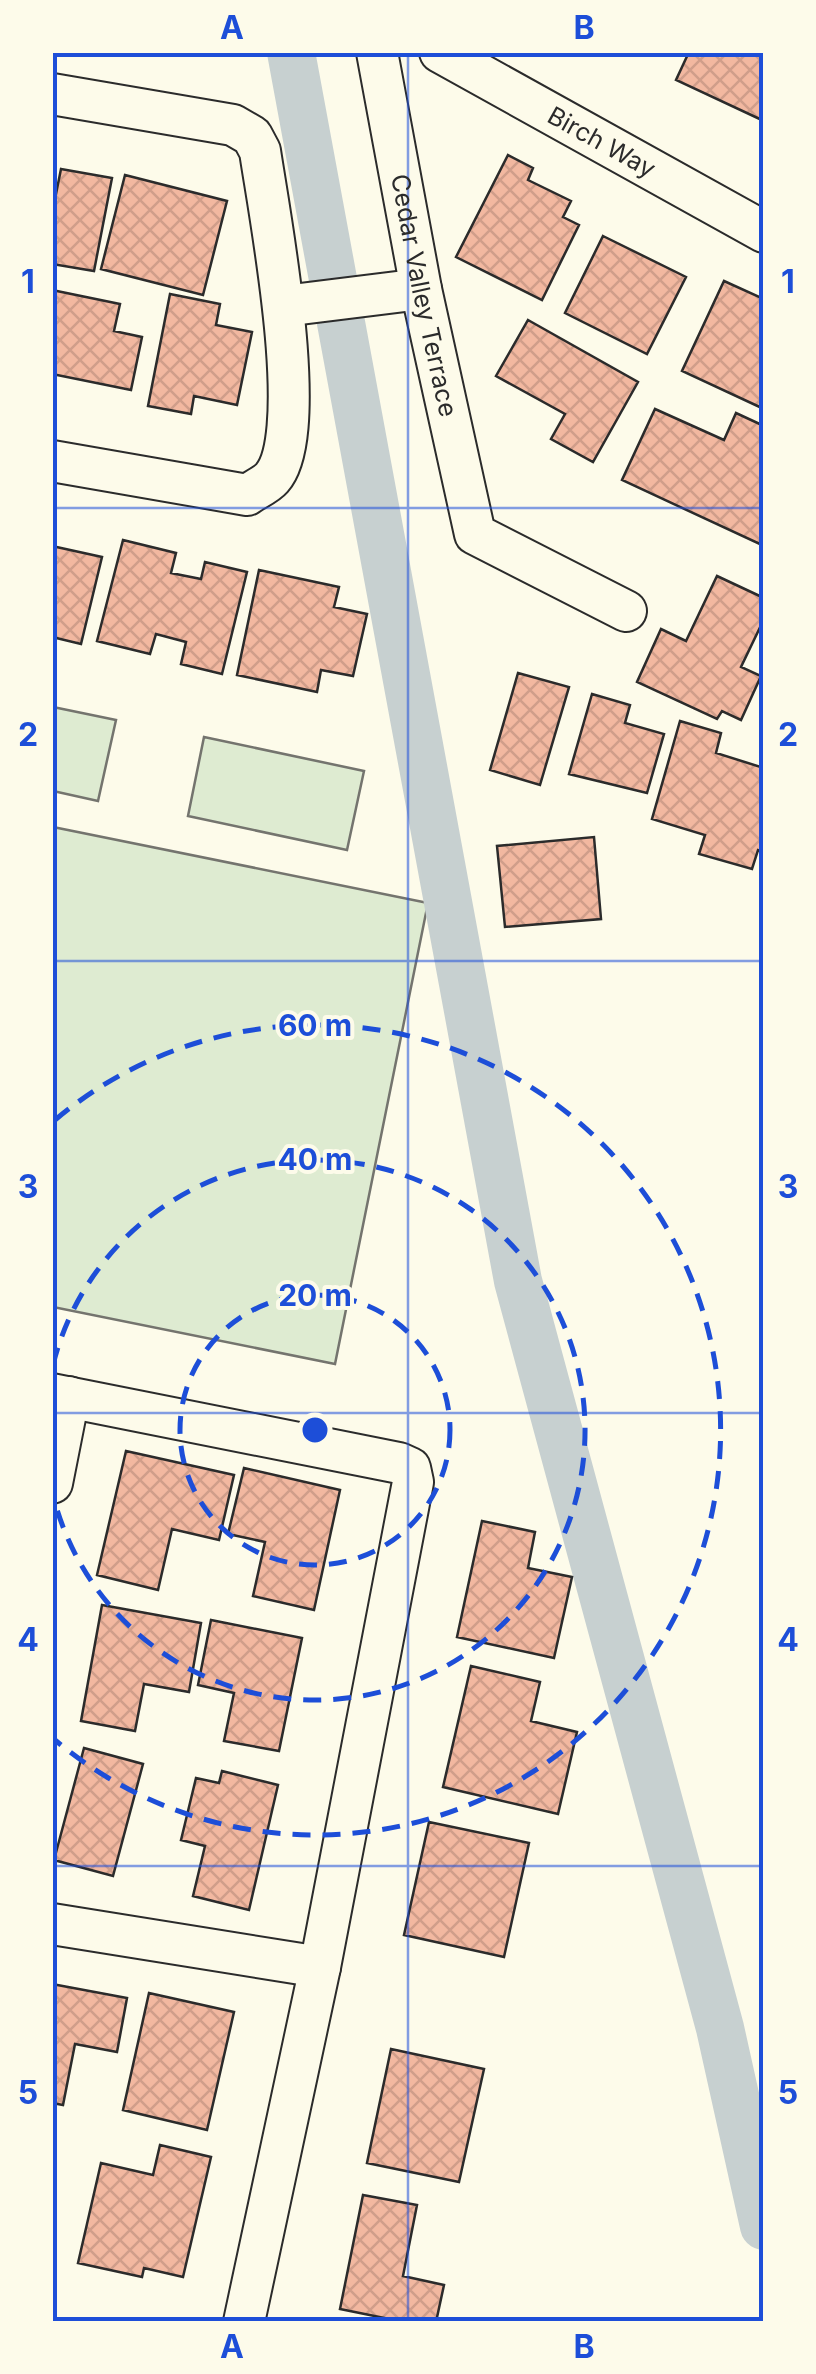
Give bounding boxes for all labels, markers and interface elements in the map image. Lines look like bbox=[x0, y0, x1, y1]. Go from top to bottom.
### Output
text: A bbox=[220, 8, 244, 47]
text: B bbox=[573, 8, 595, 47]
street label: Birch Way bbox=[543, 100, 661, 184]
street label: Cedar Valley Terrace bbox=[385, 172, 464, 420]
text: 1 bbox=[21, 262, 35, 301]
text: 1 bbox=[781, 262, 795, 301]
text: 2 bbox=[18, 715, 38, 754]
text: 2 bbox=[778, 715, 798, 754]
text: 60 m bbox=[278, 1007, 352, 1043]
text: 40 m bbox=[278, 1141, 353, 1177]
text: 3 bbox=[18, 1167, 38, 1206]
text: 3 bbox=[778, 1167, 798, 1206]
text: 20 m bbox=[278, 1277, 352, 1313]
centre of rings bbox=[297, 1412, 333, 1448]
text: 4 bbox=[17, 1620, 39, 1659]
text: 4 bbox=[777, 1620, 799, 1659]
text: 5 bbox=[18, 2073, 38, 2112]
text: 5 bbox=[778, 2073, 798, 2112]
text: A bbox=[220, 2327, 244, 2366]
text: B bbox=[573, 2327, 595, 2366]

